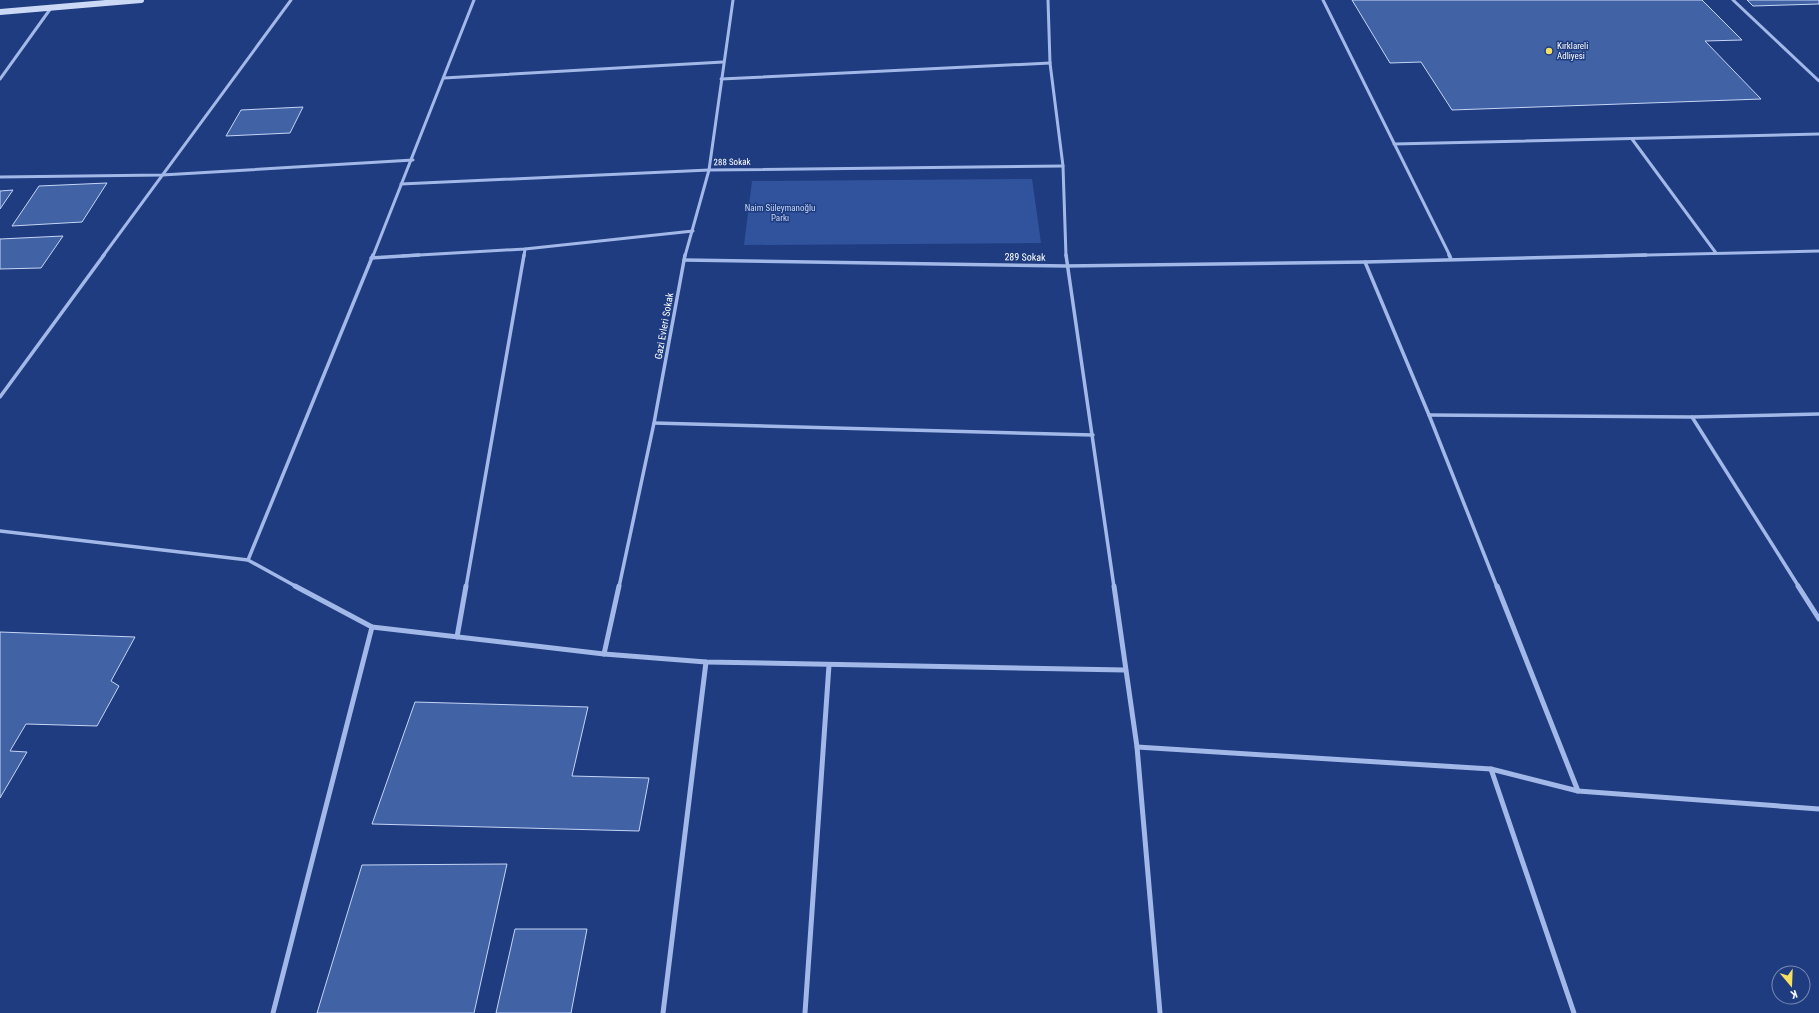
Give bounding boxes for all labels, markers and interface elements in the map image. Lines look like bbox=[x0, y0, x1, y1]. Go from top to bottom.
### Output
place label: Kırklareli Adliyesi bbox=[1557, 41, 1588, 61]
marker: Kırklareli Adliyesi bbox=[1544, 46, 1554, 56]
street label: 288 Sokak bbox=[713, 157, 751, 167]
park label: Naim Süleymanoğlu Parkı bbox=[745, 203, 815, 223]
street label: 289 Sokak bbox=[1004, 251, 1046, 263]
street label: Gazi Evleri Sokak bbox=[653, 291, 675, 360]
north arrow bbox=[1771, 965, 1811, 1005]
text: K bbox=[1788, 987, 1799, 1001]

